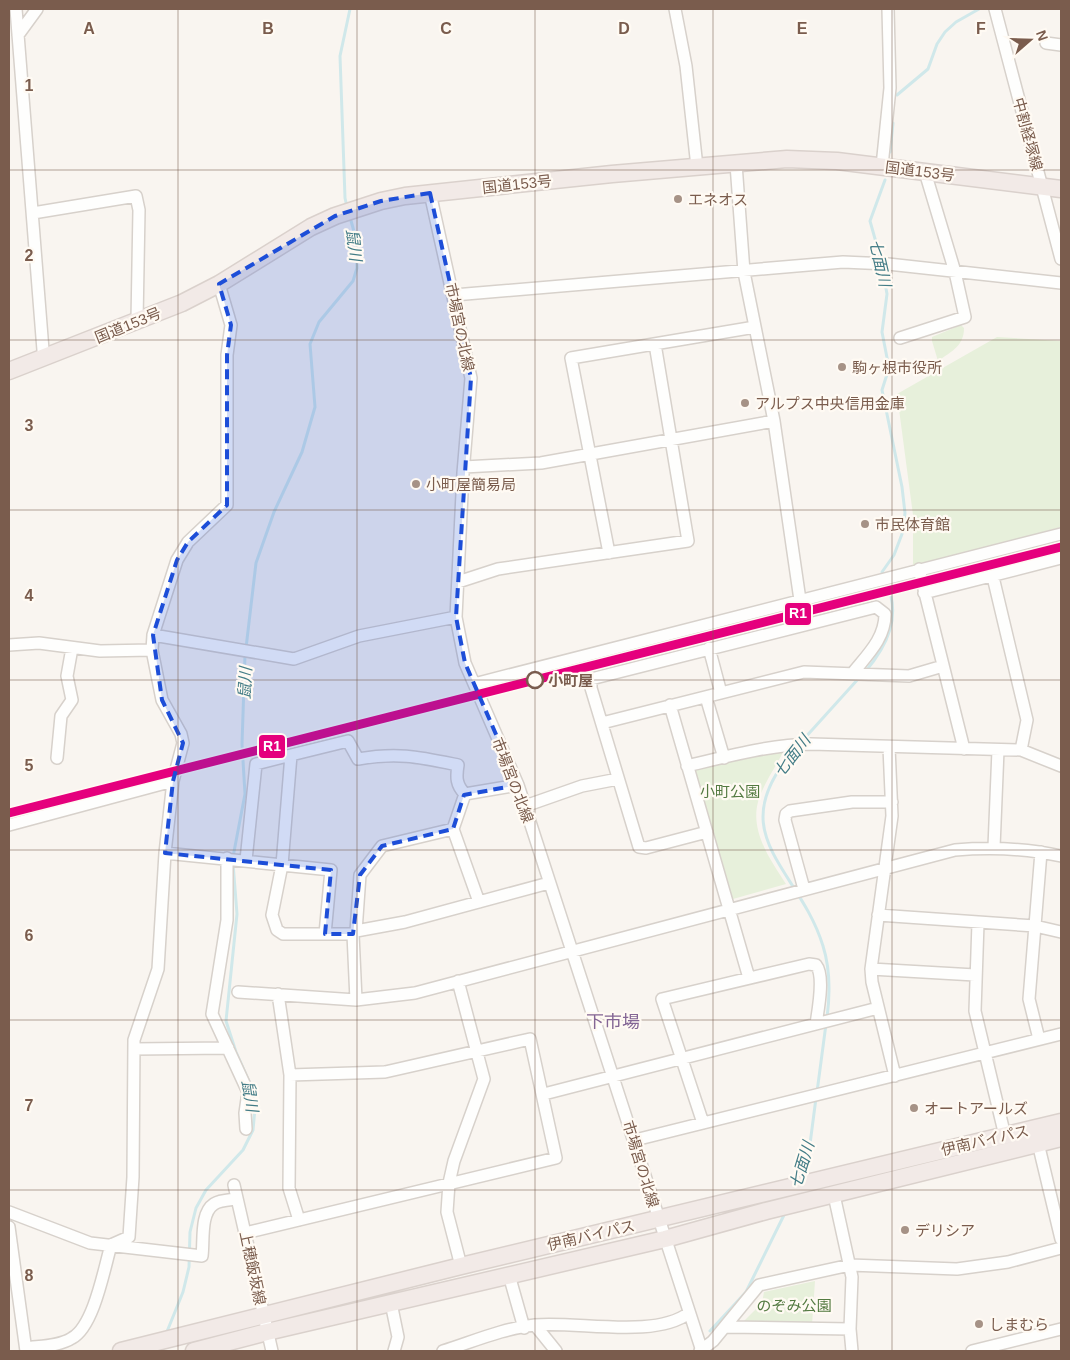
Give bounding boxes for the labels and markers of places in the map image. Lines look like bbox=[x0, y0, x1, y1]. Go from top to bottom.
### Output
place label: エネオス bbox=[688, 191, 748, 208]
marker: エネオス bbox=[672, 193, 684, 205]
place label: 駒ヶ根市役所 bbox=[852, 359, 942, 376]
marker: 駒ヶ根市役所 bbox=[836, 361, 848, 373]
place label: アルプス中央信用金庫 bbox=[755, 395, 905, 412]
marker: アルプス中央信用金庫 bbox=[739, 397, 751, 409]
place label: 小町屋簡易局 bbox=[426, 476, 516, 493]
marker: 小町屋簡易局 bbox=[410, 478, 422, 490]
place label: 市民体育館 bbox=[875, 516, 950, 533]
marker: 市民体育館 bbox=[859, 518, 871, 530]
marker: 小町屋 bbox=[526, 671, 544, 689]
place label: 小町屋 bbox=[548, 672, 593, 689]
place label: オートアールズ bbox=[924, 1100, 1028, 1117]
marker: オートアールズ bbox=[908, 1102, 920, 1114]
place label: デリシア bbox=[915, 1222, 975, 1239]
marker: デリシア bbox=[899, 1224, 911, 1236]
place label: しまむら bbox=[989, 1316, 1049, 1333]
marker: しまむら bbox=[973, 1318, 985, 1330]

